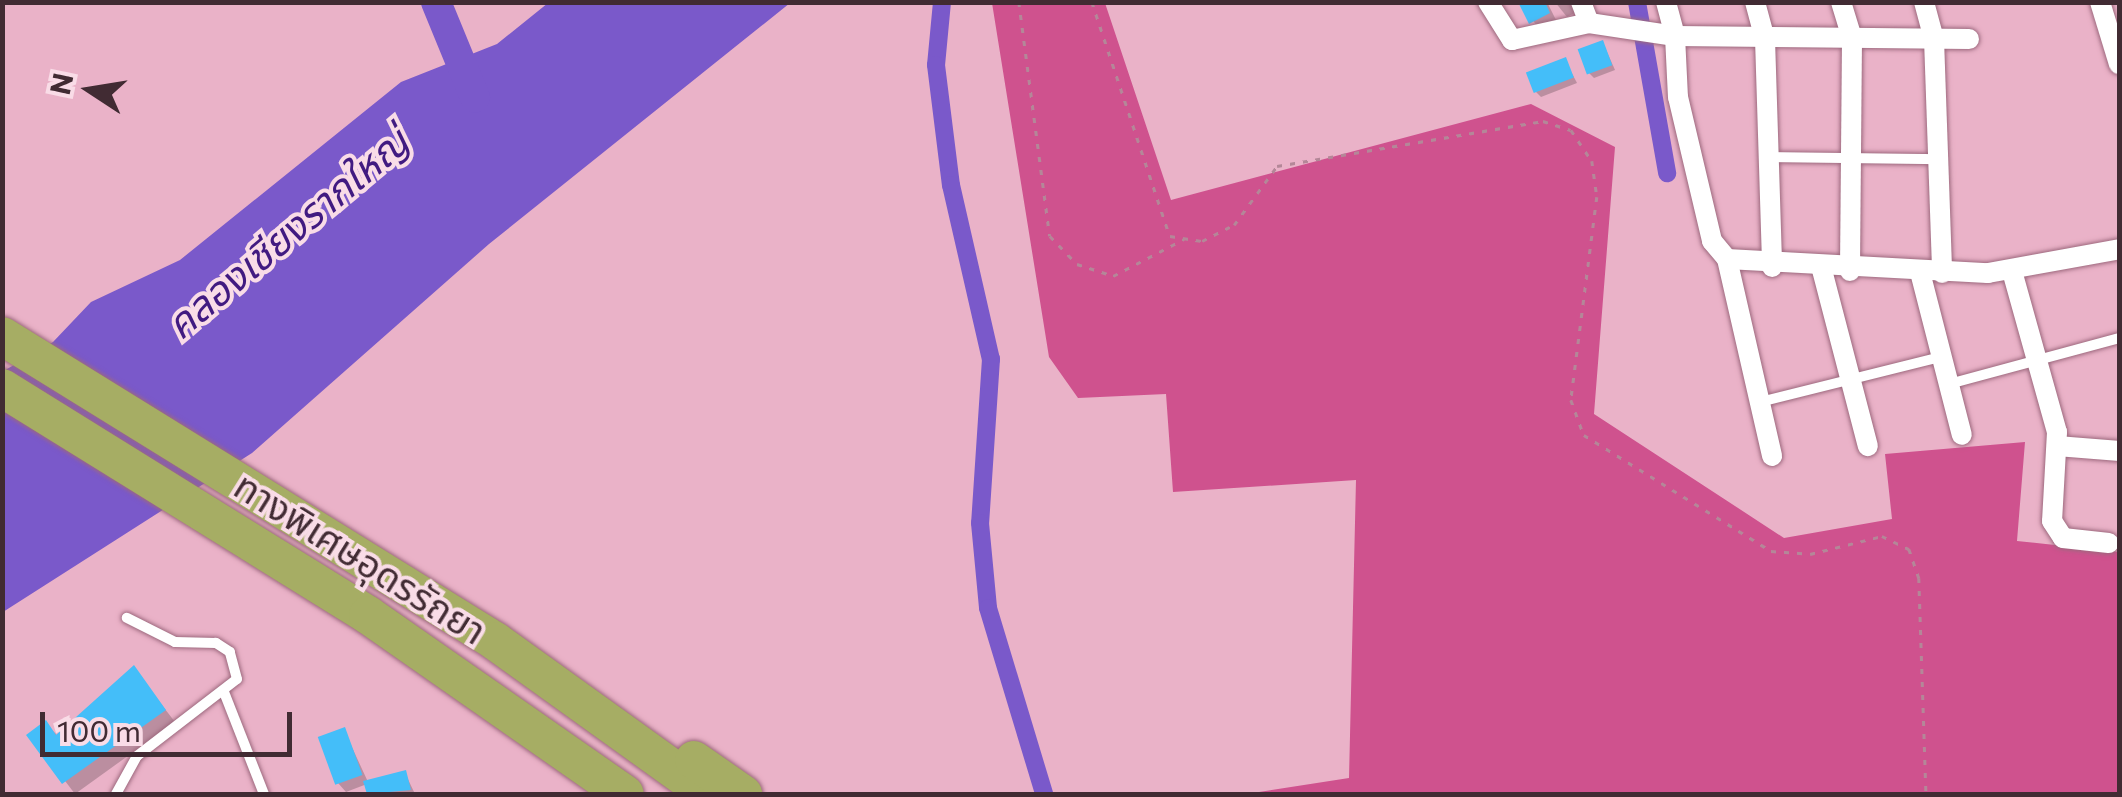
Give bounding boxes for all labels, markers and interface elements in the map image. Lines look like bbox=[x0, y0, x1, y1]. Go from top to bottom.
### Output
north arrow bbox=[40, 40, 140, 140]
text: N bbox=[42, 70, 79, 98]
water label: คลองเชียงรากใหญ่ bbox=[155, 117, 417, 347]
street label: ทางพิเศษอุดรรัถยา bbox=[227, 461, 495, 653]
scale bar bbox=[45, 692, 298, 754]
text: 100 m bbox=[57, 711, 141, 748]

